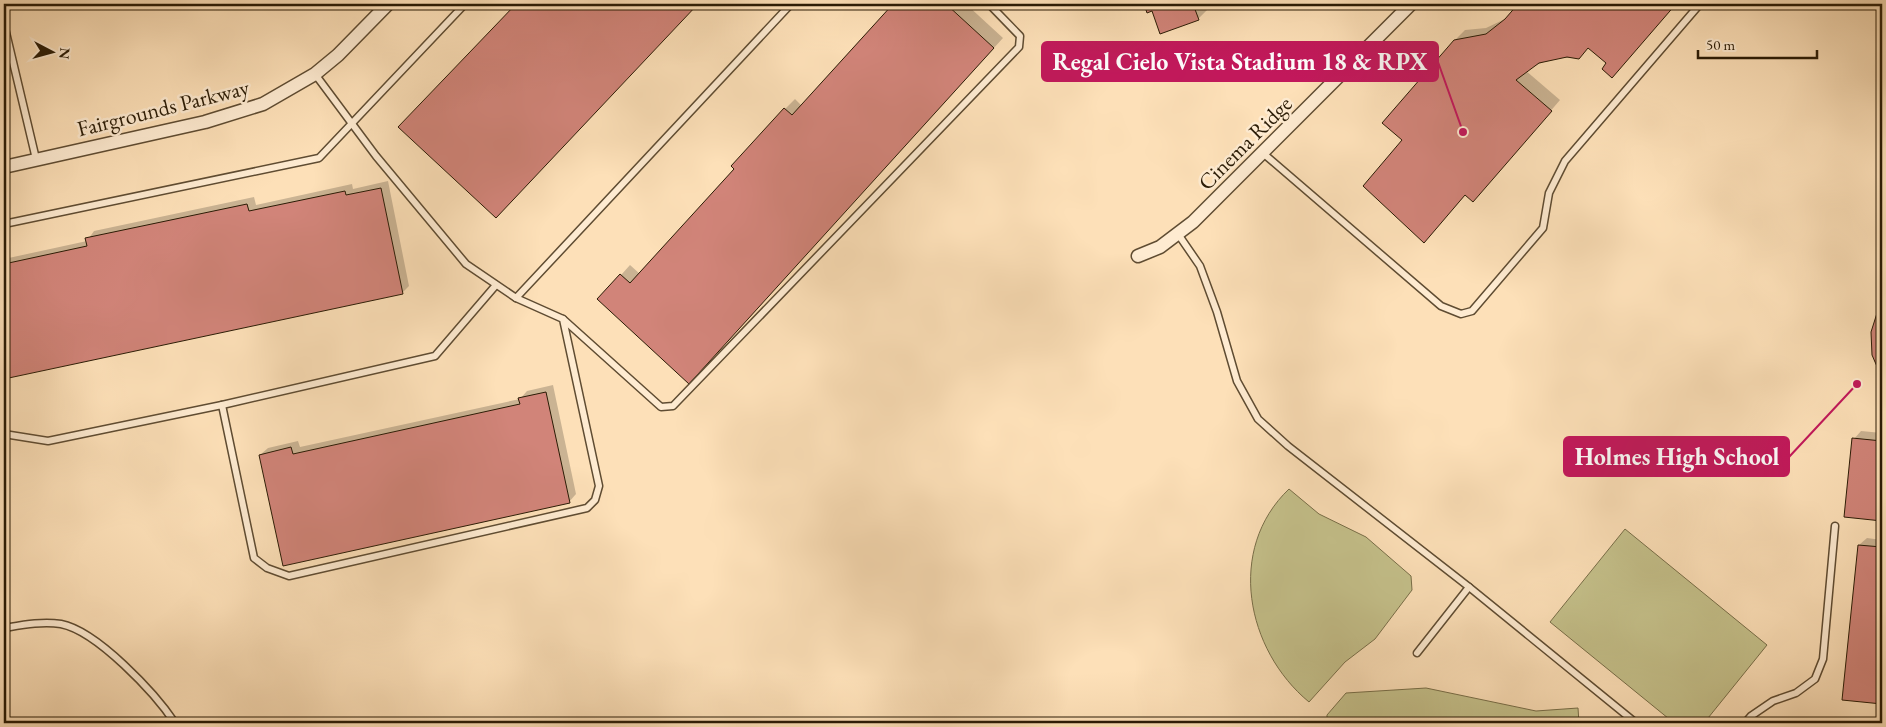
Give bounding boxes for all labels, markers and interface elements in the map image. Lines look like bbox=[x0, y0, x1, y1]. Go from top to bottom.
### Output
north arrow bbox=[28, 28, 78, 78]
scale bar bbox=[1698, 28, 1817, 60]
text: 50 m bbox=[1706, 35, 1735, 54]
callout: Regal Cielo Vista Stadium 18 & RPX bbox=[1042, 42, 1438, 81]
text: Regal Cielo Vista Stadium 18 & RPX bbox=[1052, 46, 1428, 78]
text: N bbox=[55, 47, 74, 61]
street label: Fairgrounds Parkway bbox=[74, 73, 252, 143]
street label: Cinema Ridge bbox=[1192, 89, 1299, 196]
callout: Holmes High School bbox=[1564, 437, 1789, 476]
text: Holmes High School bbox=[1575, 441, 1780, 473]

